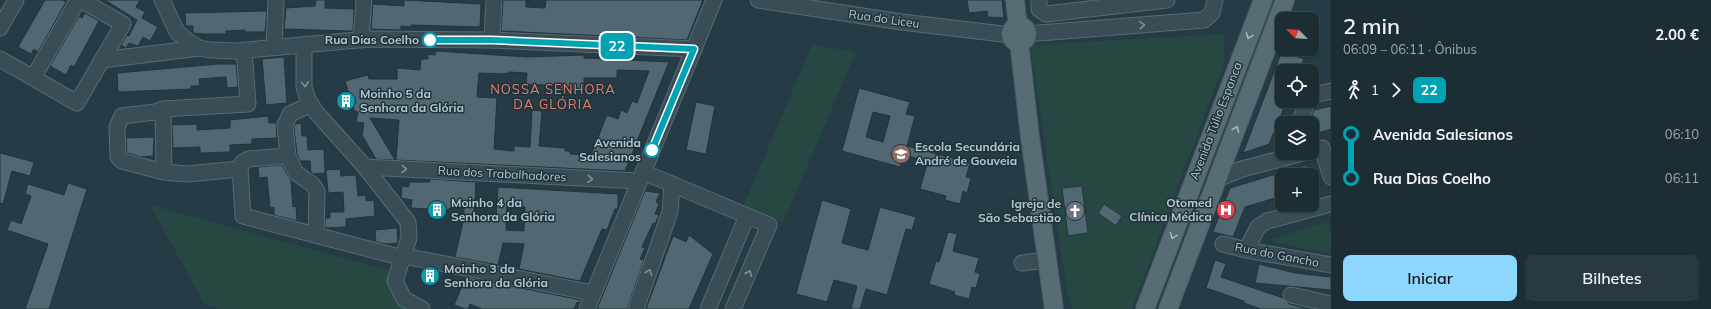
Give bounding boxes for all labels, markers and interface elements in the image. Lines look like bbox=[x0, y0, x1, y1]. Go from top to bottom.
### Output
street label: Rua do Liceu bbox=[848, 6, 920, 31]
north arrow bbox=[1275, 12, 1319, 56]
map controls bbox=[1275, 12, 1319, 212]
text: 2 min bbox=[1343, 12, 1400, 40]
one-way arrow bbox=[1139, 20, 1145, 29]
text: 2.00 € bbox=[1655, 25, 1699, 44]
place label: Rua Dias Coelho bbox=[325, 32, 419, 47]
marker: Rua Dias Coelho bbox=[422, 32, 438, 48]
line badge: 22 bbox=[599, 33, 635, 59]
one-way arrow bbox=[1245, 33, 1253, 40]
text: 22 bbox=[609, 37, 625, 55]
text: 06:09 – 06:11 · Ônibus bbox=[1343, 41, 1477, 57]
street label: Avenida Túlio Espanca bbox=[1186, 60, 1245, 182]
button: locate bbox=[1275, 64, 1319, 108]
icon: walk bbox=[1343, 79, 1365, 101]
icon: forward bbox=[1385, 79, 1407, 101]
one-way arrow bbox=[300, 81, 309, 87]
district label: NOSSA SENHORA DA GLÓRIA bbox=[490, 81, 616, 112]
text: 22 bbox=[1421, 81, 1438, 99]
text: 1 bbox=[1371, 82, 1379, 98]
place label: Moinho 5 da Senhora da Glória bbox=[360, 86, 464, 115]
building icon: Moinho 5 da Senhora da Glória bbox=[335, 90, 357, 112]
button: layers bbox=[1275, 116, 1319, 160]
one-way arrow bbox=[1232, 125, 1240, 132]
text: Avenida Salesianos bbox=[1373, 125, 1513, 144]
text: 06:10 bbox=[1665, 126, 1699, 142]
place label: Avenida Salesianos bbox=[579, 135, 641, 164]
place label: Escola Secundária André de Gouveia bbox=[915, 139, 1020, 168]
marker: Avenida Salesianos bbox=[644, 142, 660, 158]
school or university icon: Escola Secundária André de Gouveia bbox=[890, 143, 912, 165]
street label: Rua dos Trabalhadores bbox=[437, 163, 567, 184]
one-way arrow bbox=[401, 165, 407, 174]
button: + bbox=[1275, 168, 1319, 212]
text: Rua Dias Coelho bbox=[1373, 169, 1491, 188]
text: 06:11 bbox=[1665, 170, 1699, 186]
one-way arrow bbox=[587, 174, 593, 183]
place label: Moinho 4 da Senhora da Glória bbox=[451, 195, 555, 224]
place label: Otomed Clínica Médica bbox=[1129, 195, 1212, 224]
place label: Igreja de São Sebastião bbox=[978, 196, 1061, 225]
building icon: Moinho 4 da Senhora da Glória bbox=[426, 199, 448, 221]
hospital icon: Otomed Clínica Médica bbox=[1215, 199, 1237, 221]
church icon: Igreja de São Sebastião bbox=[1064, 200, 1086, 222]
one-way arrow bbox=[1169, 233, 1177, 240]
street label: Rua do Gancho bbox=[1234, 239, 1321, 270]
button: Iniciar bbox=[1343, 255, 1517, 301]
button: Bilhetes bbox=[1525, 255, 1699, 301]
place label: Moinho 3 da Senhora da Glória bbox=[444, 261, 548, 290]
building icon: Moinho 3 da Senhora da Glória bbox=[419, 265, 441, 287]
one-way arrow bbox=[645, 269, 653, 276]
one-way arrow bbox=[744, 270, 752, 277]

